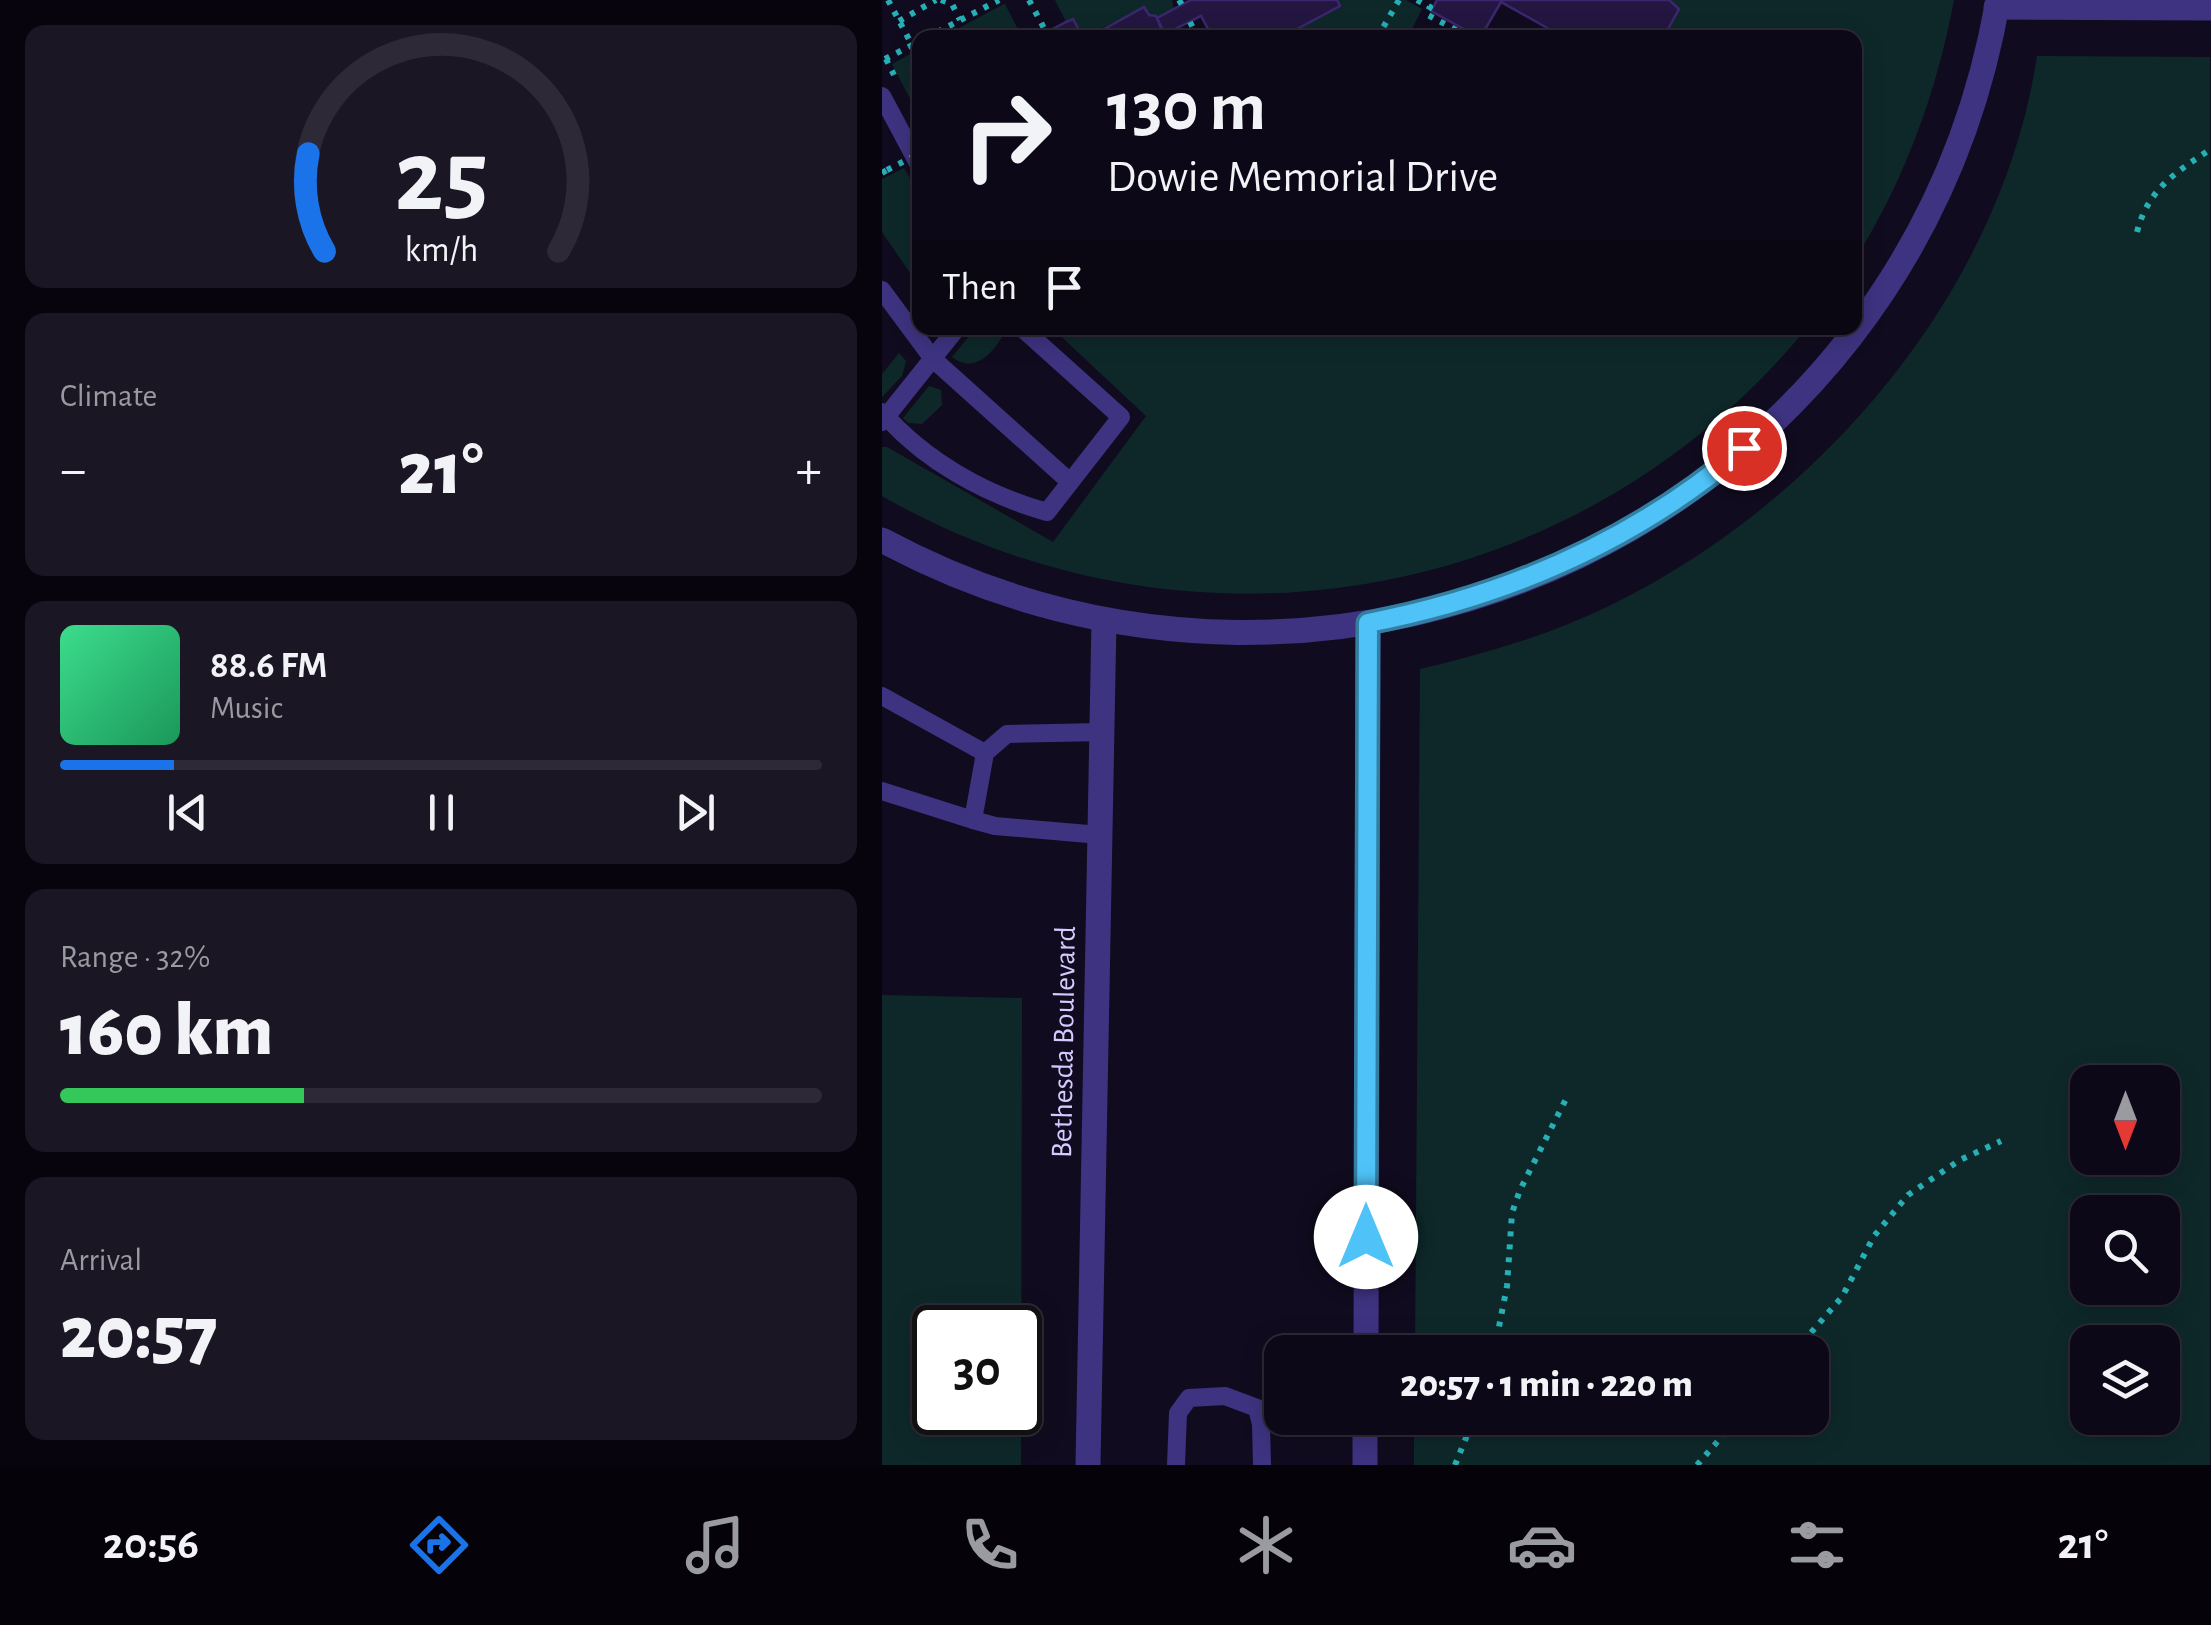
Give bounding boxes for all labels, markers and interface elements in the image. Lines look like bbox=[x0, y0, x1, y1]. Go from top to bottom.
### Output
icon: right bbox=[942, 70, 1072, 200]
text: 130 m bbox=[1107, 73, 1266, 143]
text: 25 bbox=[394, 126, 488, 230]
text: Dowie Memorial Drive bbox=[1107, 155, 1498, 200]
text: km/h bbox=[404, 232, 478, 268]
icon: arrive bbox=[1037, 260, 1092, 315]
text: Then bbox=[942, 269, 1017, 307]
text: Climate bbox=[60, 380, 157, 412]
pin bbox=[1702, 406, 1787, 491]
icon: arrive bbox=[1717, 421, 1772, 476]
text: 21° bbox=[398, 433, 484, 508]
text: − bbox=[60, 443, 86, 498]
text: + bbox=[796, 443, 822, 498]
text: 88.6 FM bbox=[210, 647, 328, 685]
text: Music bbox=[210, 692, 283, 724]
icon: previous bbox=[160, 785, 215, 840]
icon: pause bbox=[414, 785, 469, 840]
icon: next bbox=[668, 785, 723, 840]
street label: Bethesda Boulevard bbox=[1047, 926, 1081, 1158]
text: Range · 32% bbox=[60, 941, 210, 973]
text: 160 km bbox=[60, 994, 273, 1069]
north arrow bbox=[2070, 1065, 2180, 1175]
map controls bbox=[2070, 1065, 2180, 1435]
position arrow bbox=[1314, 1185, 1418, 1289]
button: search bbox=[2070, 1195, 2180, 1305]
text: Arrival bbox=[60, 1244, 142, 1276]
text: 20:57 bbox=[60, 1297, 218, 1372]
speed limit sign: 30 bbox=[912, 1305, 1042, 1435]
button: layers bbox=[2070, 1325, 2180, 1435]
text: 20:57 · 1 min · 220 m bbox=[1400, 1366, 1693, 1404]
icon: directions bbox=[404, 1510, 474, 1580]
icon: music bbox=[680, 1510, 750, 1580]
icon: phone bbox=[955, 1510, 1025, 1580]
icon: climate bbox=[1231, 1510, 1301, 1580]
icon: car bbox=[1507, 1510, 1577, 1580]
icon: filters bbox=[1782, 1510, 1852, 1580]
text: 20:56 bbox=[103, 1522, 199, 1567]
text: 21° bbox=[2058, 1522, 2108, 1567]

